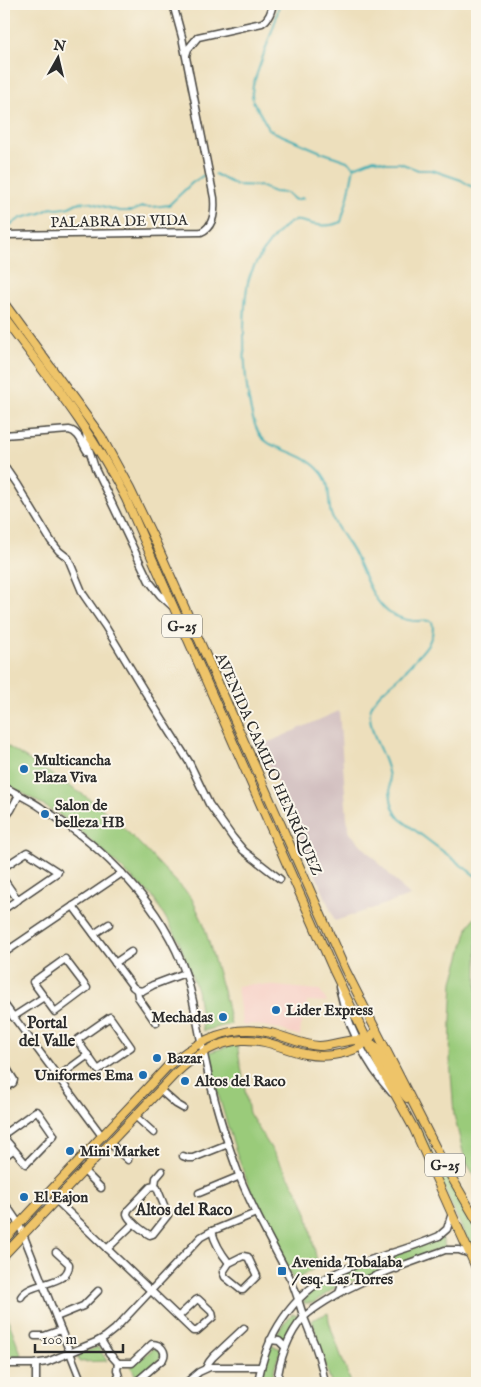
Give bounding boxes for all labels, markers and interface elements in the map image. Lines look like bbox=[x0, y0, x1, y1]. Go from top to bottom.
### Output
north arrow bbox=[32, 32, 82, 82]
text: N bbox=[51, 36, 67, 56]
street label: PALABRA DE VIDA bbox=[50, 211, 189, 232]
road number: G-25 bbox=[162, 614, 202, 638]
street label: AVENIDA CAMILO HENRÍQUEZ bbox=[210, 649, 327, 879]
place label: Multicancha Plaza Viva bbox=[34, 751, 111, 787]
marker: Multicancha Plaza Viva bbox=[18, 763, 30, 775]
place label: Salon de belleza HB bbox=[54, 796, 125, 832]
marker: Salon de belleza HB bbox=[39, 808, 51, 820]
place label: Lider Express bbox=[286, 1001, 374, 1020]
marker: Lider Express bbox=[270, 1004, 282, 1016]
place label: Mechadas bbox=[151, 1008, 214, 1027]
marker: Mechadas bbox=[217, 1011, 229, 1023]
district label: Portal del Valle bbox=[19, 1014, 76, 1052]
place label: Bazar bbox=[167, 1049, 203, 1068]
marker: Bazar bbox=[151, 1052, 163, 1064]
place label: Uniformes Ema bbox=[33, 1066, 134, 1085]
marker: Uniformes Ema bbox=[137, 1069, 149, 1081]
place label: Altos del Raco bbox=[194, 1072, 286, 1091]
marker: Altos del Raco bbox=[179, 1075, 191, 1087]
place label: Mini Market bbox=[80, 1142, 160, 1161]
marker: Mini Market bbox=[64, 1145, 76, 1157]
road number: G-25 bbox=[425, 1154, 465, 1176]
place label: El Eajon bbox=[34, 1188, 88, 1207]
marker: El Eajon bbox=[18, 1191, 30, 1203]
district label: Altos del Raco bbox=[135, 1201, 233, 1221]
place label: Avenida Tobalaba / esq. Las Torres bbox=[291, 1253, 403, 1289]
marker: Avenida Tobalaba / esq. Las Torres bbox=[276, 1265, 288, 1277]
scale bar bbox=[35, 1322, 122, 1354]
text: 100 m bbox=[42, 1330, 78, 1349]

